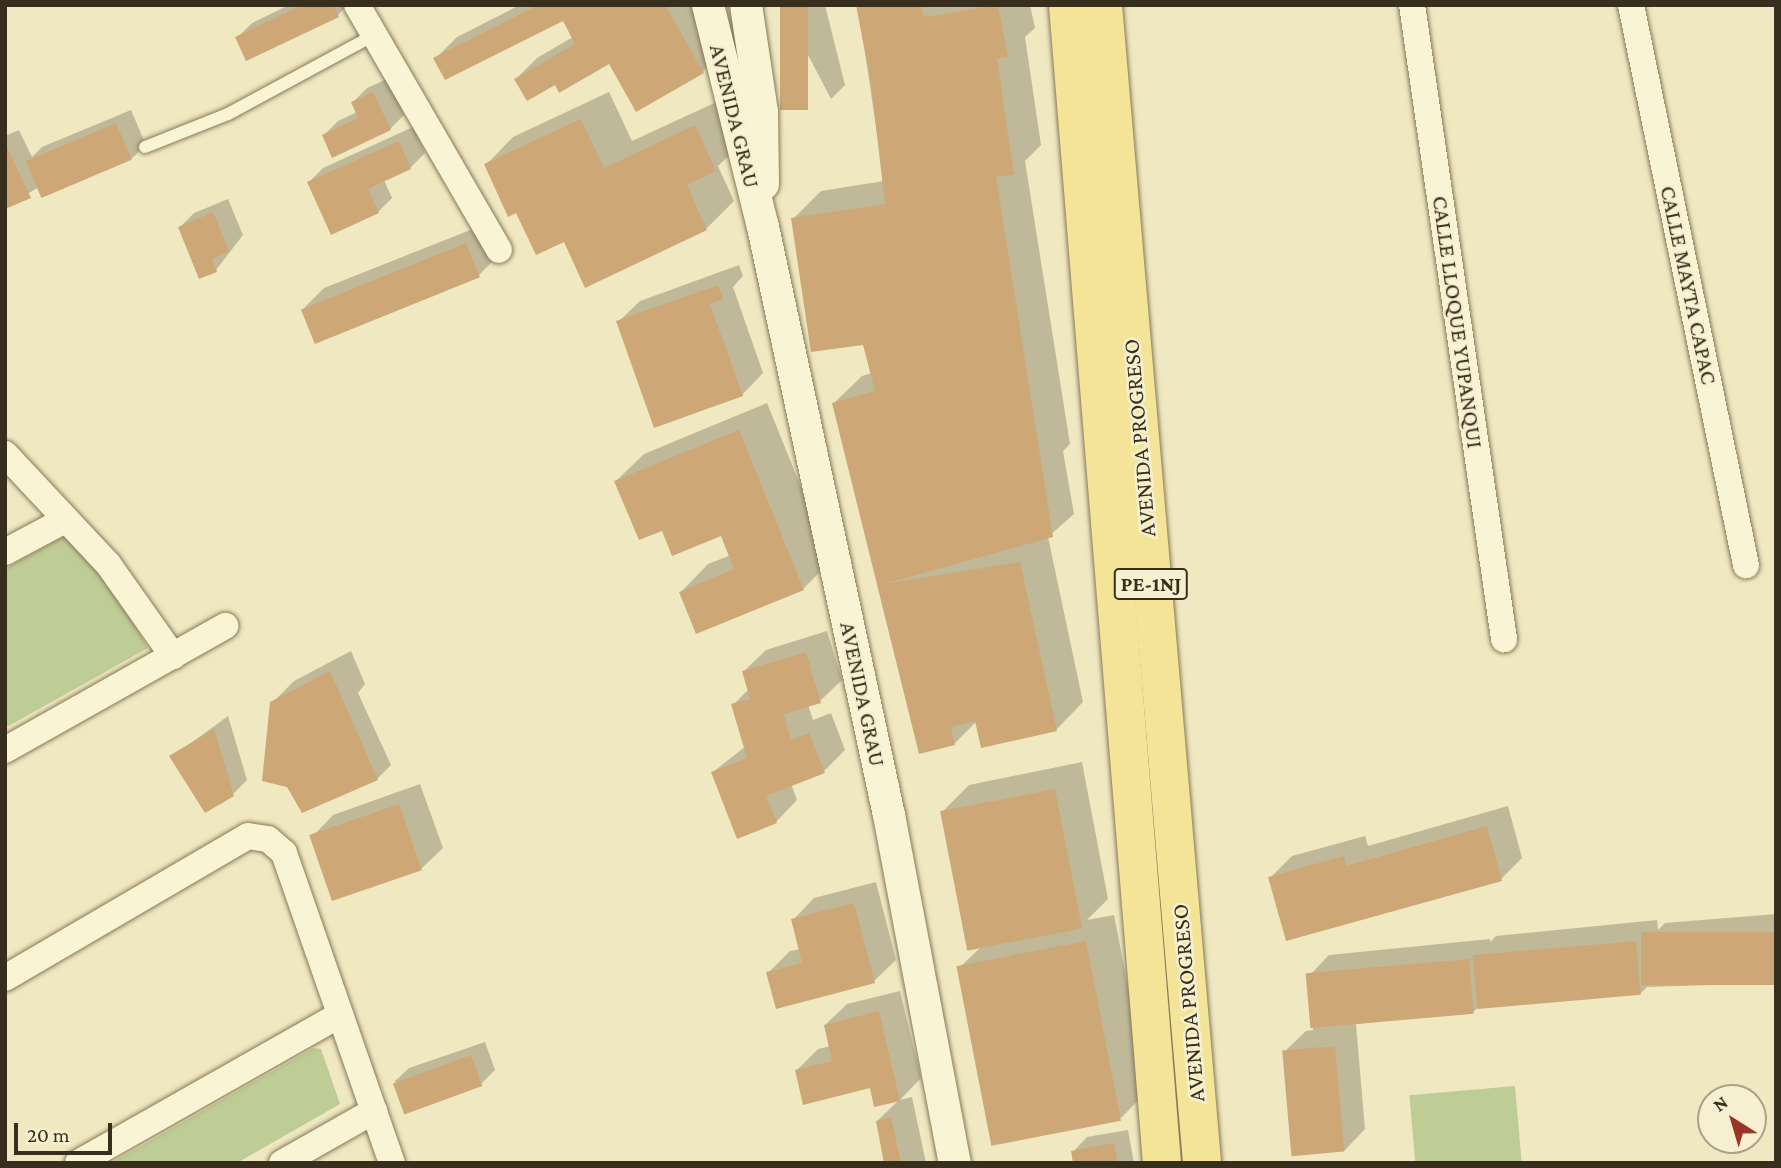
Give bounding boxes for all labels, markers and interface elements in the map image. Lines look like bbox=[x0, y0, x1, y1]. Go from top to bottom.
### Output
street label: AVENIDA GRAU bbox=[704, 41, 766, 191]
street label: CALLE MAYTA CAPAC bbox=[1654, 183, 1724, 387]
street label: CALLE LLOQUE YUPANQUI bbox=[1427, 194, 1489, 450]
street label: AVENIDA PROGRESO bbox=[1117, 338, 1161, 538]
road number: PE-1NJ bbox=[1112, 566, 1190, 602]
street label: AVENIDA GRAU bbox=[834, 619, 892, 769]
street label: AVENIDA PROGRESO bbox=[1166, 903, 1210, 1103]
north arrow bbox=[1697, 1084, 1767, 1154]
text: N bbox=[1709, 1091, 1732, 1116]
scale bar bbox=[18, 1108, 116, 1152]
text: 20 m bbox=[27, 1123, 70, 1147]

